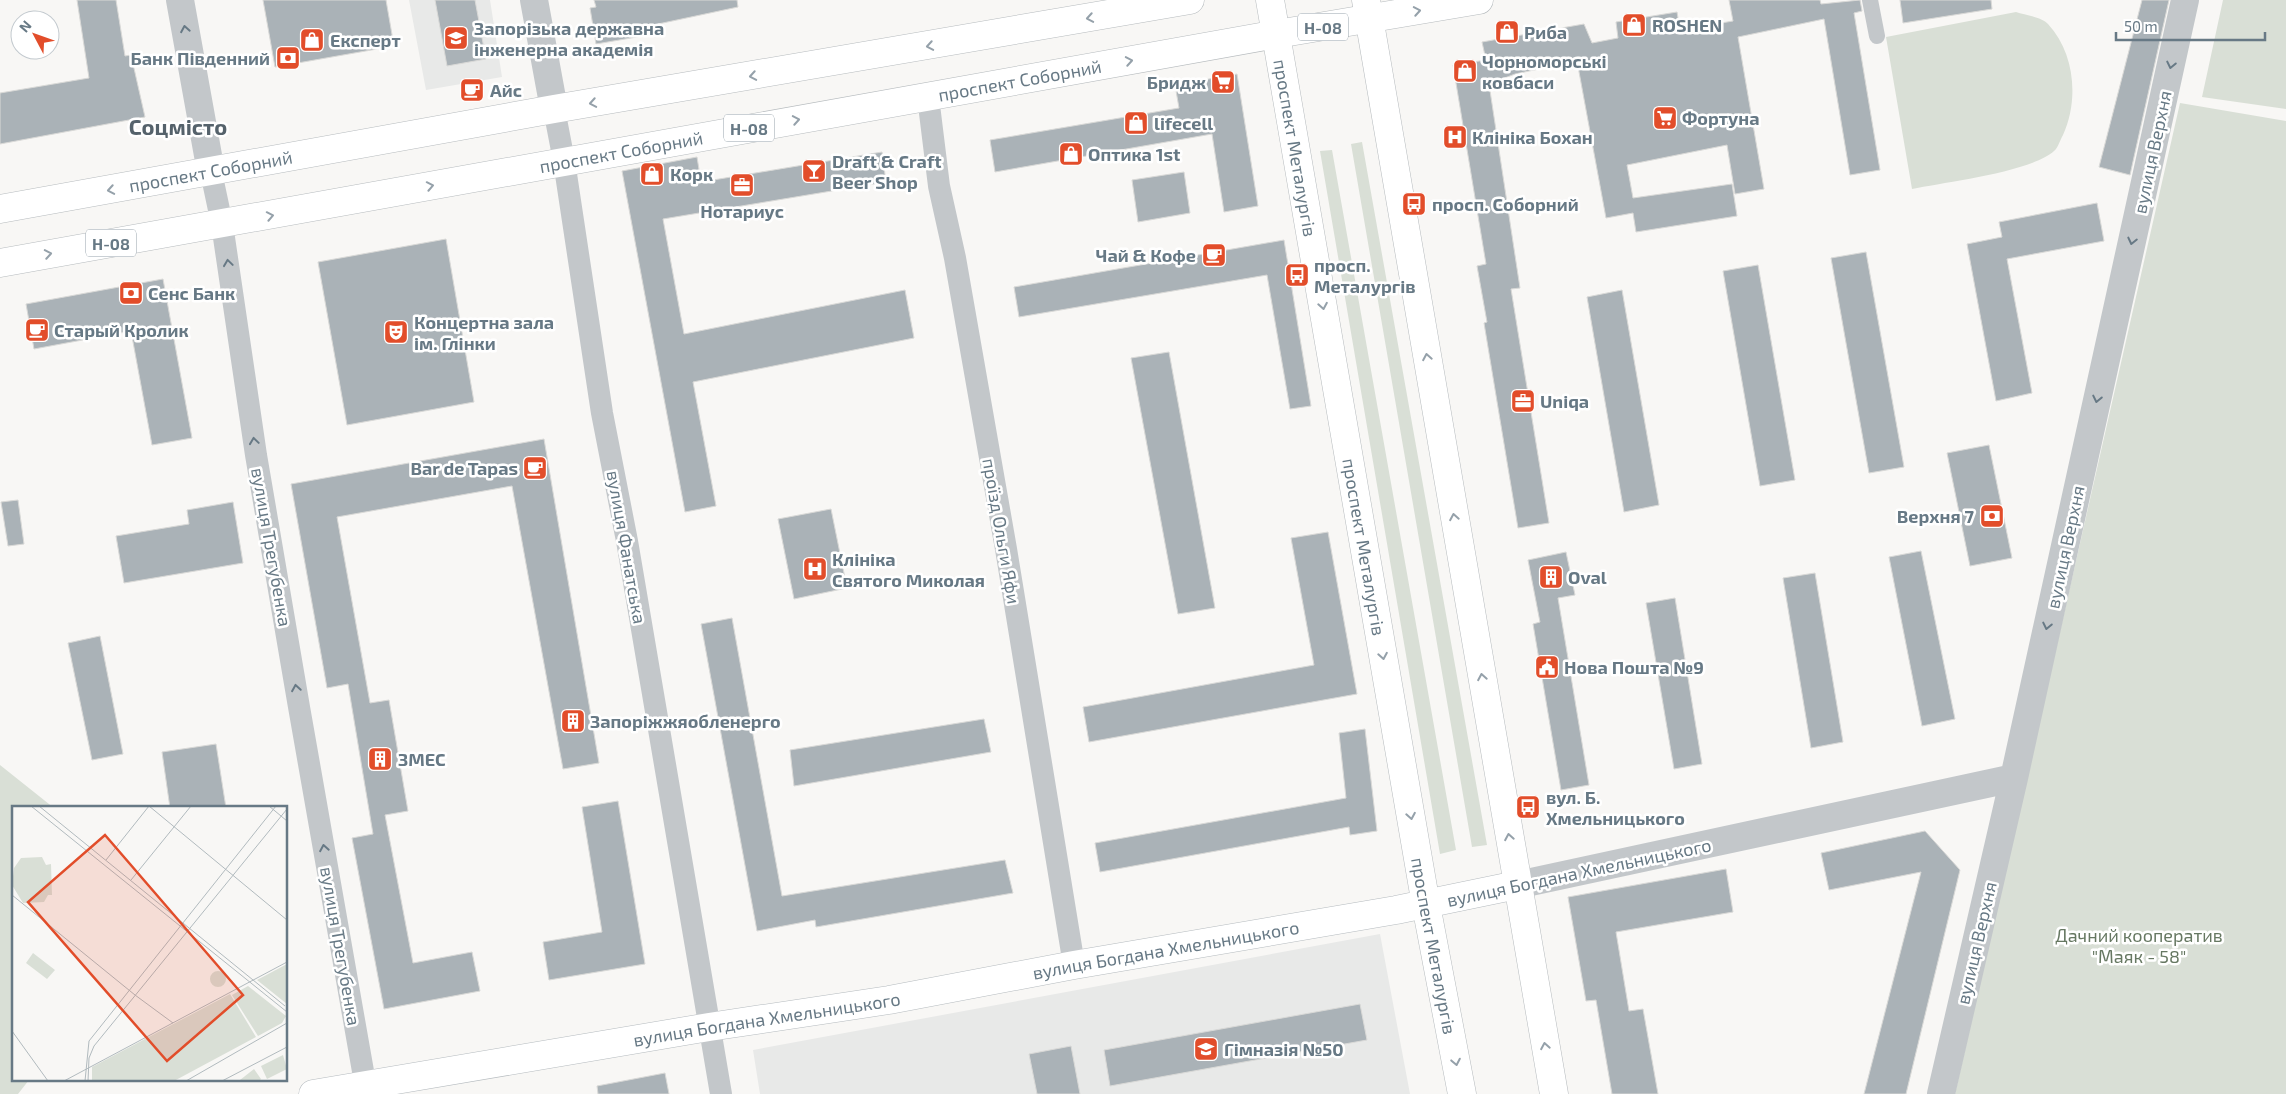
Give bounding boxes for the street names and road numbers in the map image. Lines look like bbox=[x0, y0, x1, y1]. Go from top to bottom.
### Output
road number: Н-08 bbox=[1298, 14, 1348, 41]
street label: проспект Соборний bbox=[936, 55, 1103, 106]
street label: проспект Металургів bbox=[1269, 57, 1322, 238]
street label: вулиця Верхня bbox=[2128, 88, 2176, 216]
road number: Н-08 bbox=[724, 115, 774, 142]
street label: проспект Соборний bbox=[538, 126, 705, 177]
street label: проспект Соборний bbox=[127, 145, 294, 197]
road number: Н-08 bbox=[86, 230, 136, 256]
street label: проїзд Ольги Яфи bbox=[978, 456, 1026, 606]
street label: проспект Металургів bbox=[1338, 457, 1390, 637]
street label: вулиця Трегубенка bbox=[247, 466, 297, 628]
street label: вулиця Фанатська bbox=[603, 468, 651, 626]
street label: вулиця Верхня bbox=[2041, 483, 2089, 611]
street label: вулиця Богдана Хмельницького bbox=[1445, 833, 1713, 911]
street label: проспект Металургів bbox=[1407, 856, 1461, 1036]
street label: вулиця Трегубенка bbox=[316, 865, 366, 1027]
street label: вулиця Верхня bbox=[1951, 880, 2001, 1006]
street label: вулиця Богдана Хмельницького bbox=[1031, 916, 1301, 984]
street label: вулиця Богдана Хмельницького bbox=[632, 987, 902, 1051]

